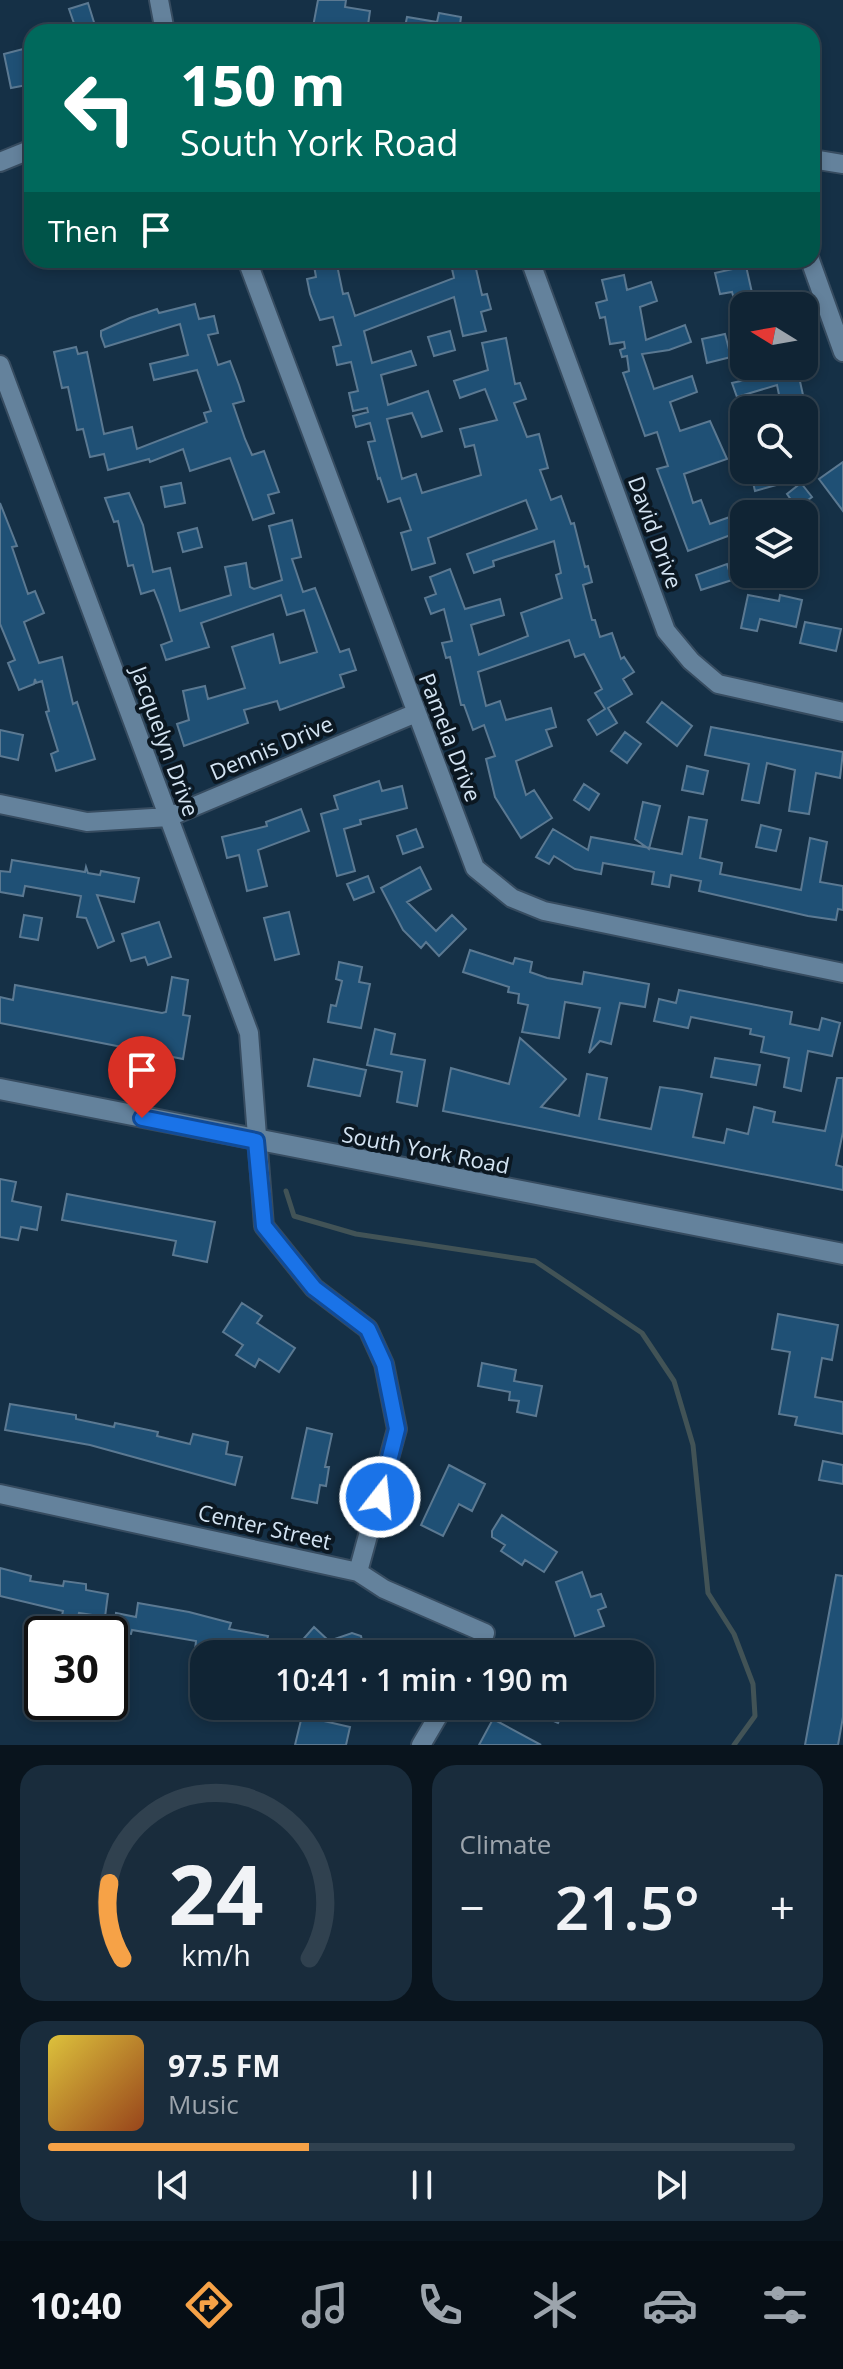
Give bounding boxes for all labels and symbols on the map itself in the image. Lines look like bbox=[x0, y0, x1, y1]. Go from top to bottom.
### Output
north arrow bbox=[730, 292, 818, 380]
street label: David Drive bbox=[622, 472, 690, 592]
street label: Jacquelyn Drive bbox=[124, 660, 207, 820]
street label: Pamela Drive bbox=[413, 668, 489, 806]
street label: Dennis Drive bbox=[205, 708, 337, 786]
pin bbox=[108, 1036, 176, 1118]
street label: South York Road bbox=[340, 1118, 512, 1180]
position arrow bbox=[338, 1455, 422, 1539]
street label: Center Street bbox=[195, 1496, 335, 1556]
speed limit sign: 30 bbox=[24, 1616, 128, 1720]

